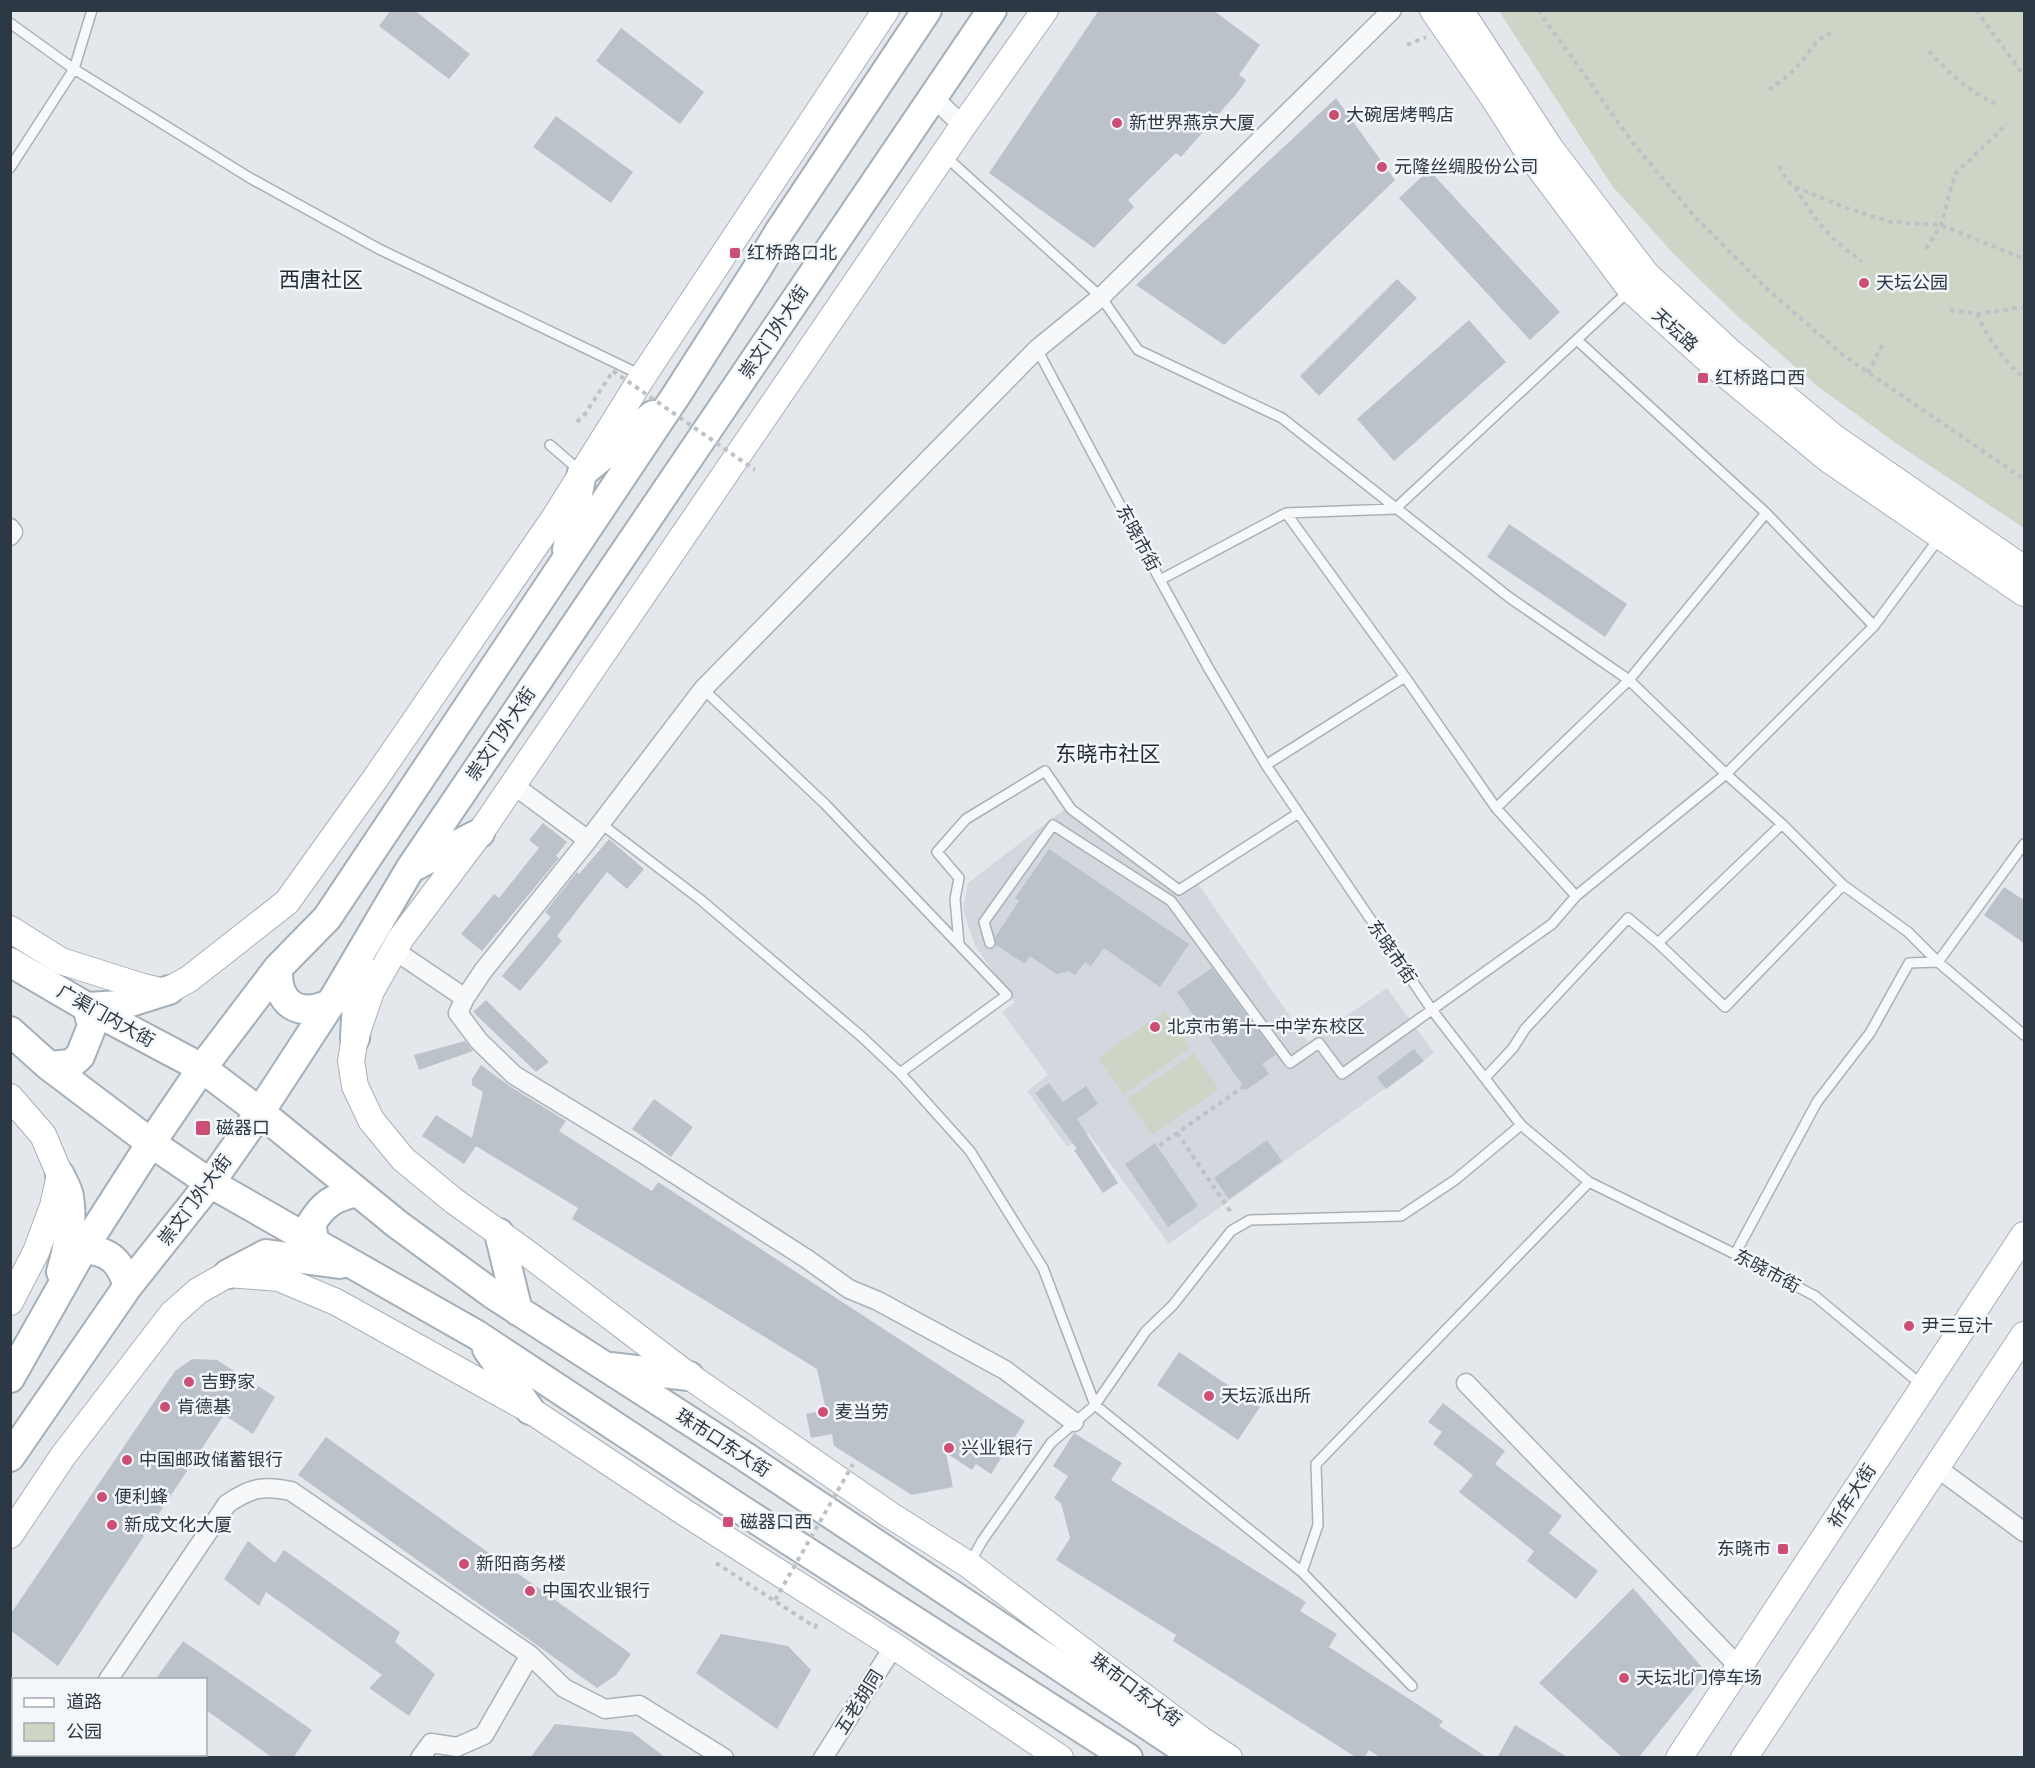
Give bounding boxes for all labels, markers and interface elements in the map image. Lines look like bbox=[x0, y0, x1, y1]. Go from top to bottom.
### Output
place label: 大碗居烤鸭店 bbox=[1346, 102, 1454, 126]
marker: 大碗居烤鸭店 bbox=[1327, 108, 1341, 122]
place label: 新世界燕京大厦 bbox=[1129, 110, 1255, 134]
marker: 新世界燕京大厦 bbox=[1110, 116, 1124, 130]
place label: 元隆丝绸股份公司 bbox=[1394, 154, 1538, 178]
marker: 元隆丝绸股份公司 bbox=[1375, 160, 1389, 174]
place label: 红桥路口北 bbox=[747, 240, 837, 264]
marker: 红桥路口北 bbox=[728, 246, 742, 260]
district label: 西唐社区 bbox=[279, 265, 363, 293]
place label: 天坛公园 bbox=[1876, 270, 1948, 294]
marker: 天坛公园 bbox=[1857, 276, 1871, 290]
street label: 崇文门外大街 bbox=[733, 280, 813, 383]
street label: 天坛路 bbox=[1648, 302, 1704, 356]
place label: 红桥路口西 bbox=[1715, 365, 1805, 389]
marker: 红桥路口西 bbox=[1696, 371, 1710, 385]
street label: 东晓市街 bbox=[1111, 500, 1166, 575]
street label: 崇文门外大街 bbox=[460, 682, 540, 785]
district label: 东晓市社区 bbox=[1056, 739, 1161, 767]
street label: 东晓市街 bbox=[1363, 915, 1423, 988]
street label: 广渠门内大街 bbox=[53, 978, 160, 1052]
place label: 北京市第十一中学东校区 bbox=[1167, 1014, 1365, 1038]
marker: 北京市第十一中学东校区 bbox=[1148, 1020, 1162, 1034]
place label: 磁器口 bbox=[216, 1115, 270, 1139]
marker: 磁器口 bbox=[194, 1119, 212, 1137]
street label: 崇文门外大街 bbox=[152, 1149, 236, 1250]
street label: 东晓市街 bbox=[1730, 1243, 1805, 1298]
place label: 尹三豆汁 bbox=[1921, 1313, 1993, 1337]
marker: 尹三豆汁 bbox=[1902, 1319, 1916, 1333]
place label: 吉野家 bbox=[201, 1369, 255, 1393]
marker: 吉野家 bbox=[182, 1375, 196, 1389]
place label: 天坛派出所 bbox=[1221, 1383, 1311, 1407]
marker: 天坛派出所 bbox=[1202, 1389, 1216, 1403]
place label: 肯德基 bbox=[177, 1394, 231, 1418]
place label: 麦当劳 bbox=[835, 1399, 889, 1423]
marker: 肯德基 bbox=[158, 1400, 172, 1414]
street label: 珠市口东大街 bbox=[672, 1403, 775, 1482]
marker: 麦当劳 bbox=[816, 1405, 830, 1419]
place label: 兴业银行 bbox=[961, 1435, 1033, 1459]
marker: 兴业银行 bbox=[942, 1441, 956, 1455]
place label: 中国邮政储蓄银行 bbox=[139, 1447, 283, 1471]
marker: 中国邮政储蓄银行 bbox=[120, 1453, 134, 1467]
street label: 祈年大街 bbox=[1821, 1459, 1881, 1532]
place label: 便利蜂 bbox=[114, 1484, 168, 1508]
marker: 便利蜂 bbox=[95, 1490, 109, 1504]
place label: 磁器口西 bbox=[740, 1509, 812, 1533]
place label: 新成文化大厦 bbox=[124, 1512, 232, 1536]
marker: 磁器口西 bbox=[721, 1515, 735, 1529]
marker: 新成文化大厦 bbox=[105, 1518, 119, 1532]
place label: 东晓市 bbox=[1717, 1536, 1771, 1560]
marker: 东晓市 bbox=[1776, 1542, 1790, 1556]
place label: 新阳商务楼 bbox=[476, 1551, 566, 1575]
marker: 新阳商务楼 bbox=[457, 1557, 471, 1571]
place label: 中国农业银行 bbox=[542, 1578, 650, 1602]
marker: 中国农业银行 bbox=[523, 1584, 537, 1598]
street label: 珠市口东大街 bbox=[1086, 1647, 1187, 1731]
street label: 五老胡同 bbox=[829, 1665, 887, 1738]
place label: 天坛北门停车场 bbox=[1636, 1665, 1762, 1689]
marker: 天坛北门停车场 bbox=[1617, 1671, 1631, 1685]
legend bbox=[12, 1678, 207, 1756]
text: 道路 bbox=[66, 1689, 102, 1713]
text: 公园 bbox=[66, 1719, 102, 1743]

